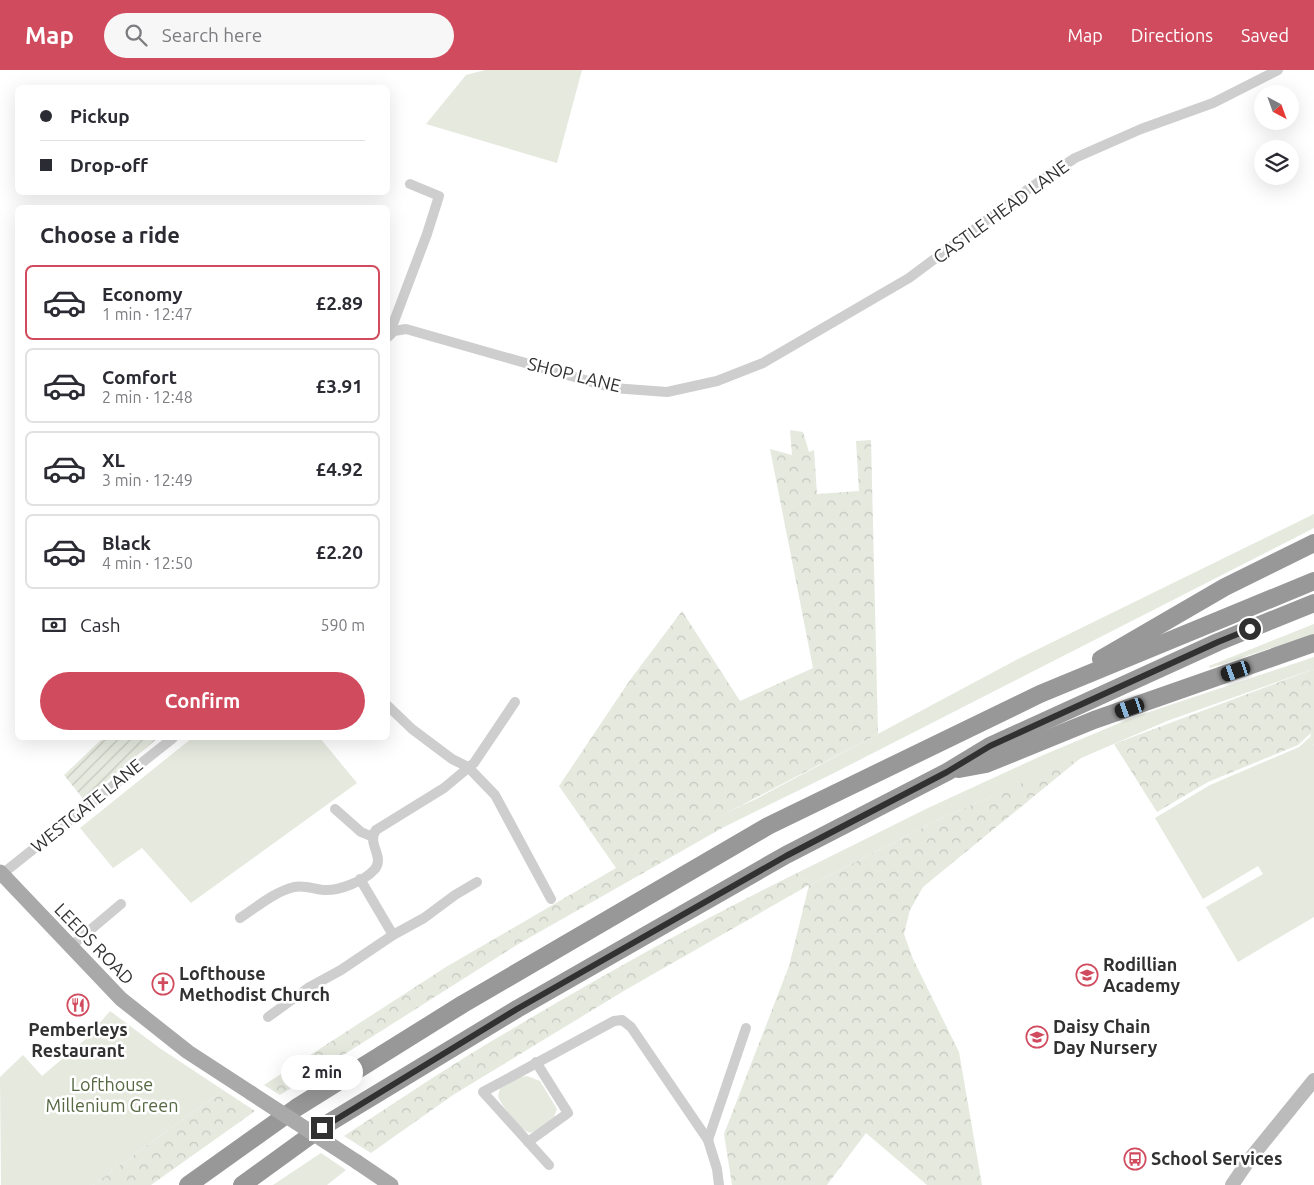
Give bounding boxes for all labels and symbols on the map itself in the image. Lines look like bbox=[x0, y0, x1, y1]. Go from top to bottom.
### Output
north arrow bbox=[1254, 85, 1299, 130]
street label: CASTLE HEAD LANE bbox=[929, 155, 1072, 267]
street label: SHOP LANE bbox=[526, 353, 623, 395]
route start bbox=[1239, 618, 1261, 640]
car bbox=[1219, 659, 1252, 683]
car bbox=[1113, 696, 1146, 720]
street label: WESTGATE LANE bbox=[27, 754, 146, 856]
street label: LEEDS ROAD bbox=[51, 899, 138, 988]
place label: Rodillian Academy bbox=[1103, 954, 1180, 995]
place label: Lofthouse Methodist Church bbox=[179, 963, 330, 1004]
school or university icon: Rodillian Academy bbox=[1075, 963, 1099, 987]
church icon: Lofthouse Methodist Church bbox=[151, 972, 175, 996]
restaurant icon: Pemberleys Restaurant bbox=[66, 993, 90, 1017]
place label: Daisy Chain Day Nursery bbox=[1053, 1016, 1158, 1057]
place label: Pemberleys Restaurant bbox=[28, 1019, 128, 1060]
school or university icon: Daisy Chain Day Nursery bbox=[1025, 1025, 1049, 1049]
callout: 2 min bbox=[281, 1056, 363, 1090]
park label: Lofthouse Millenium Green bbox=[46, 1074, 178, 1115]
route end bbox=[311, 1117, 333, 1139]
bus stop icon: School Services bbox=[1123, 1147, 1147, 1171]
place label: School Services bbox=[1151, 1148, 1282, 1168]

